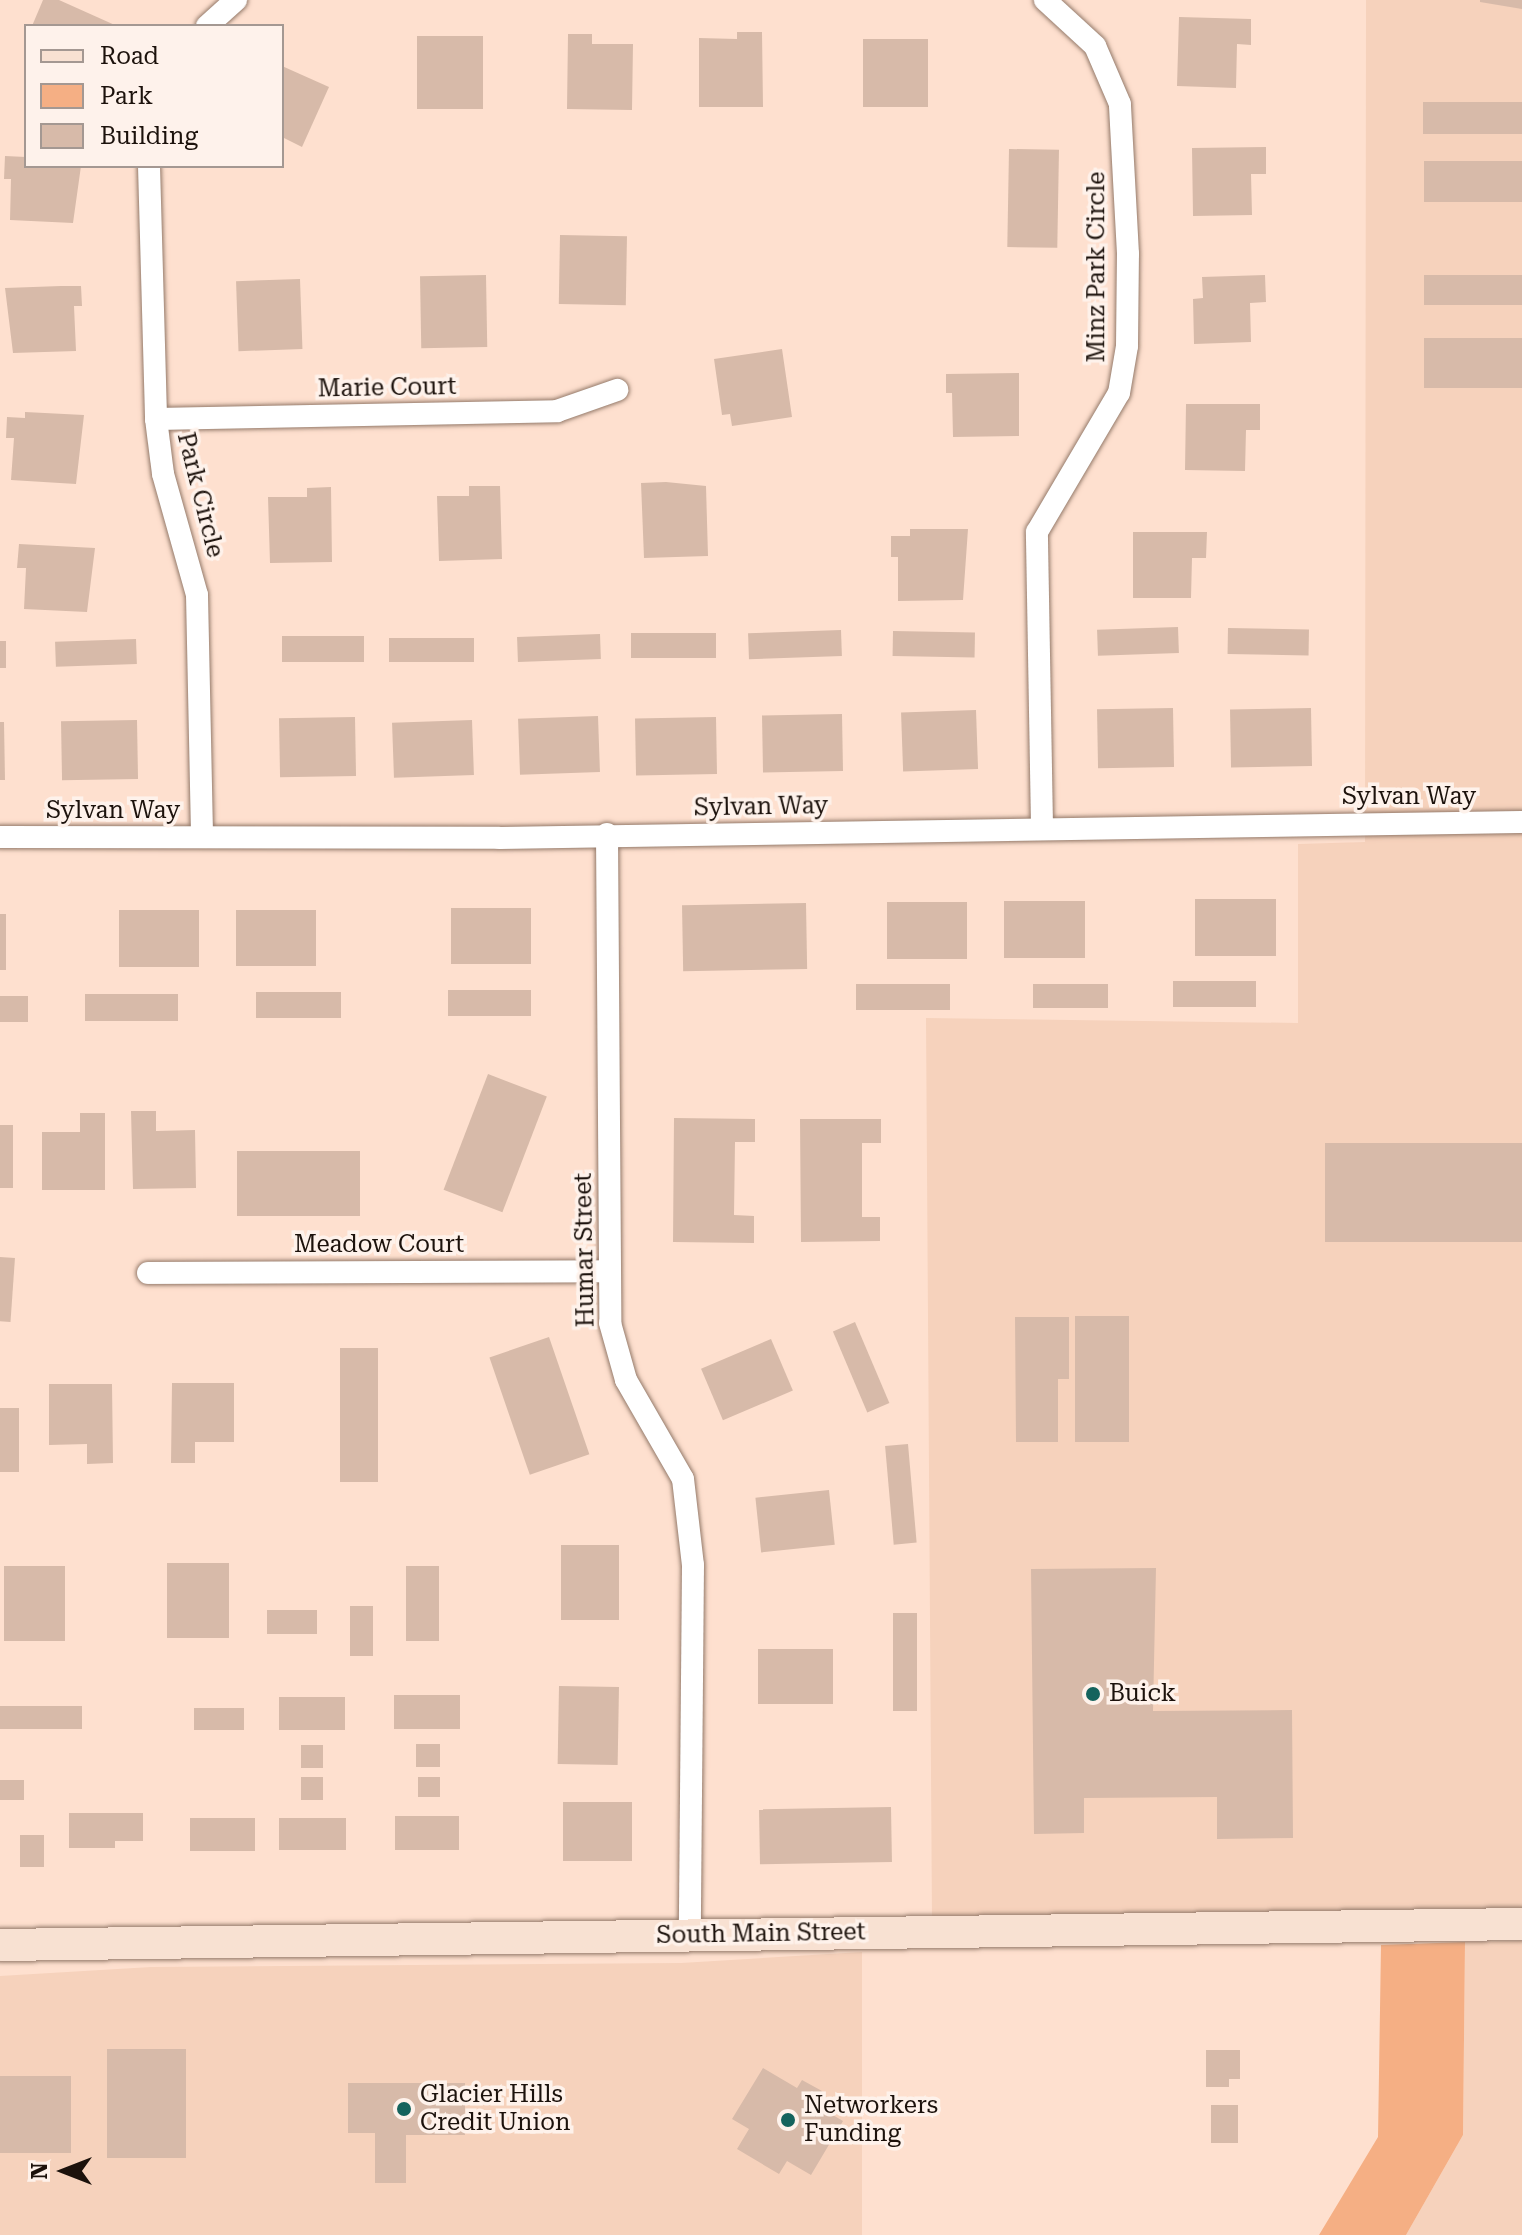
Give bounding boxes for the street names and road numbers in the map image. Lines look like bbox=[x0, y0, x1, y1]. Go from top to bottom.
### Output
street label: Minz Park Circle bbox=[1083, 171, 1111, 363]
street label: Marie Court bbox=[317, 372, 457, 404]
street label: Park Circle bbox=[171, 430, 229, 560]
street label: Sylvan Way bbox=[1342, 783, 1476, 811]
street label: Sylvan Way bbox=[694, 791, 828, 823]
street label: Sylvan Way bbox=[46, 797, 180, 825]
street label: Humar Street bbox=[569, 1173, 601, 1327]
street label: Meadow Court bbox=[294, 1231, 464, 1259]
street label: South Main Street bbox=[656, 1918, 866, 1950]

